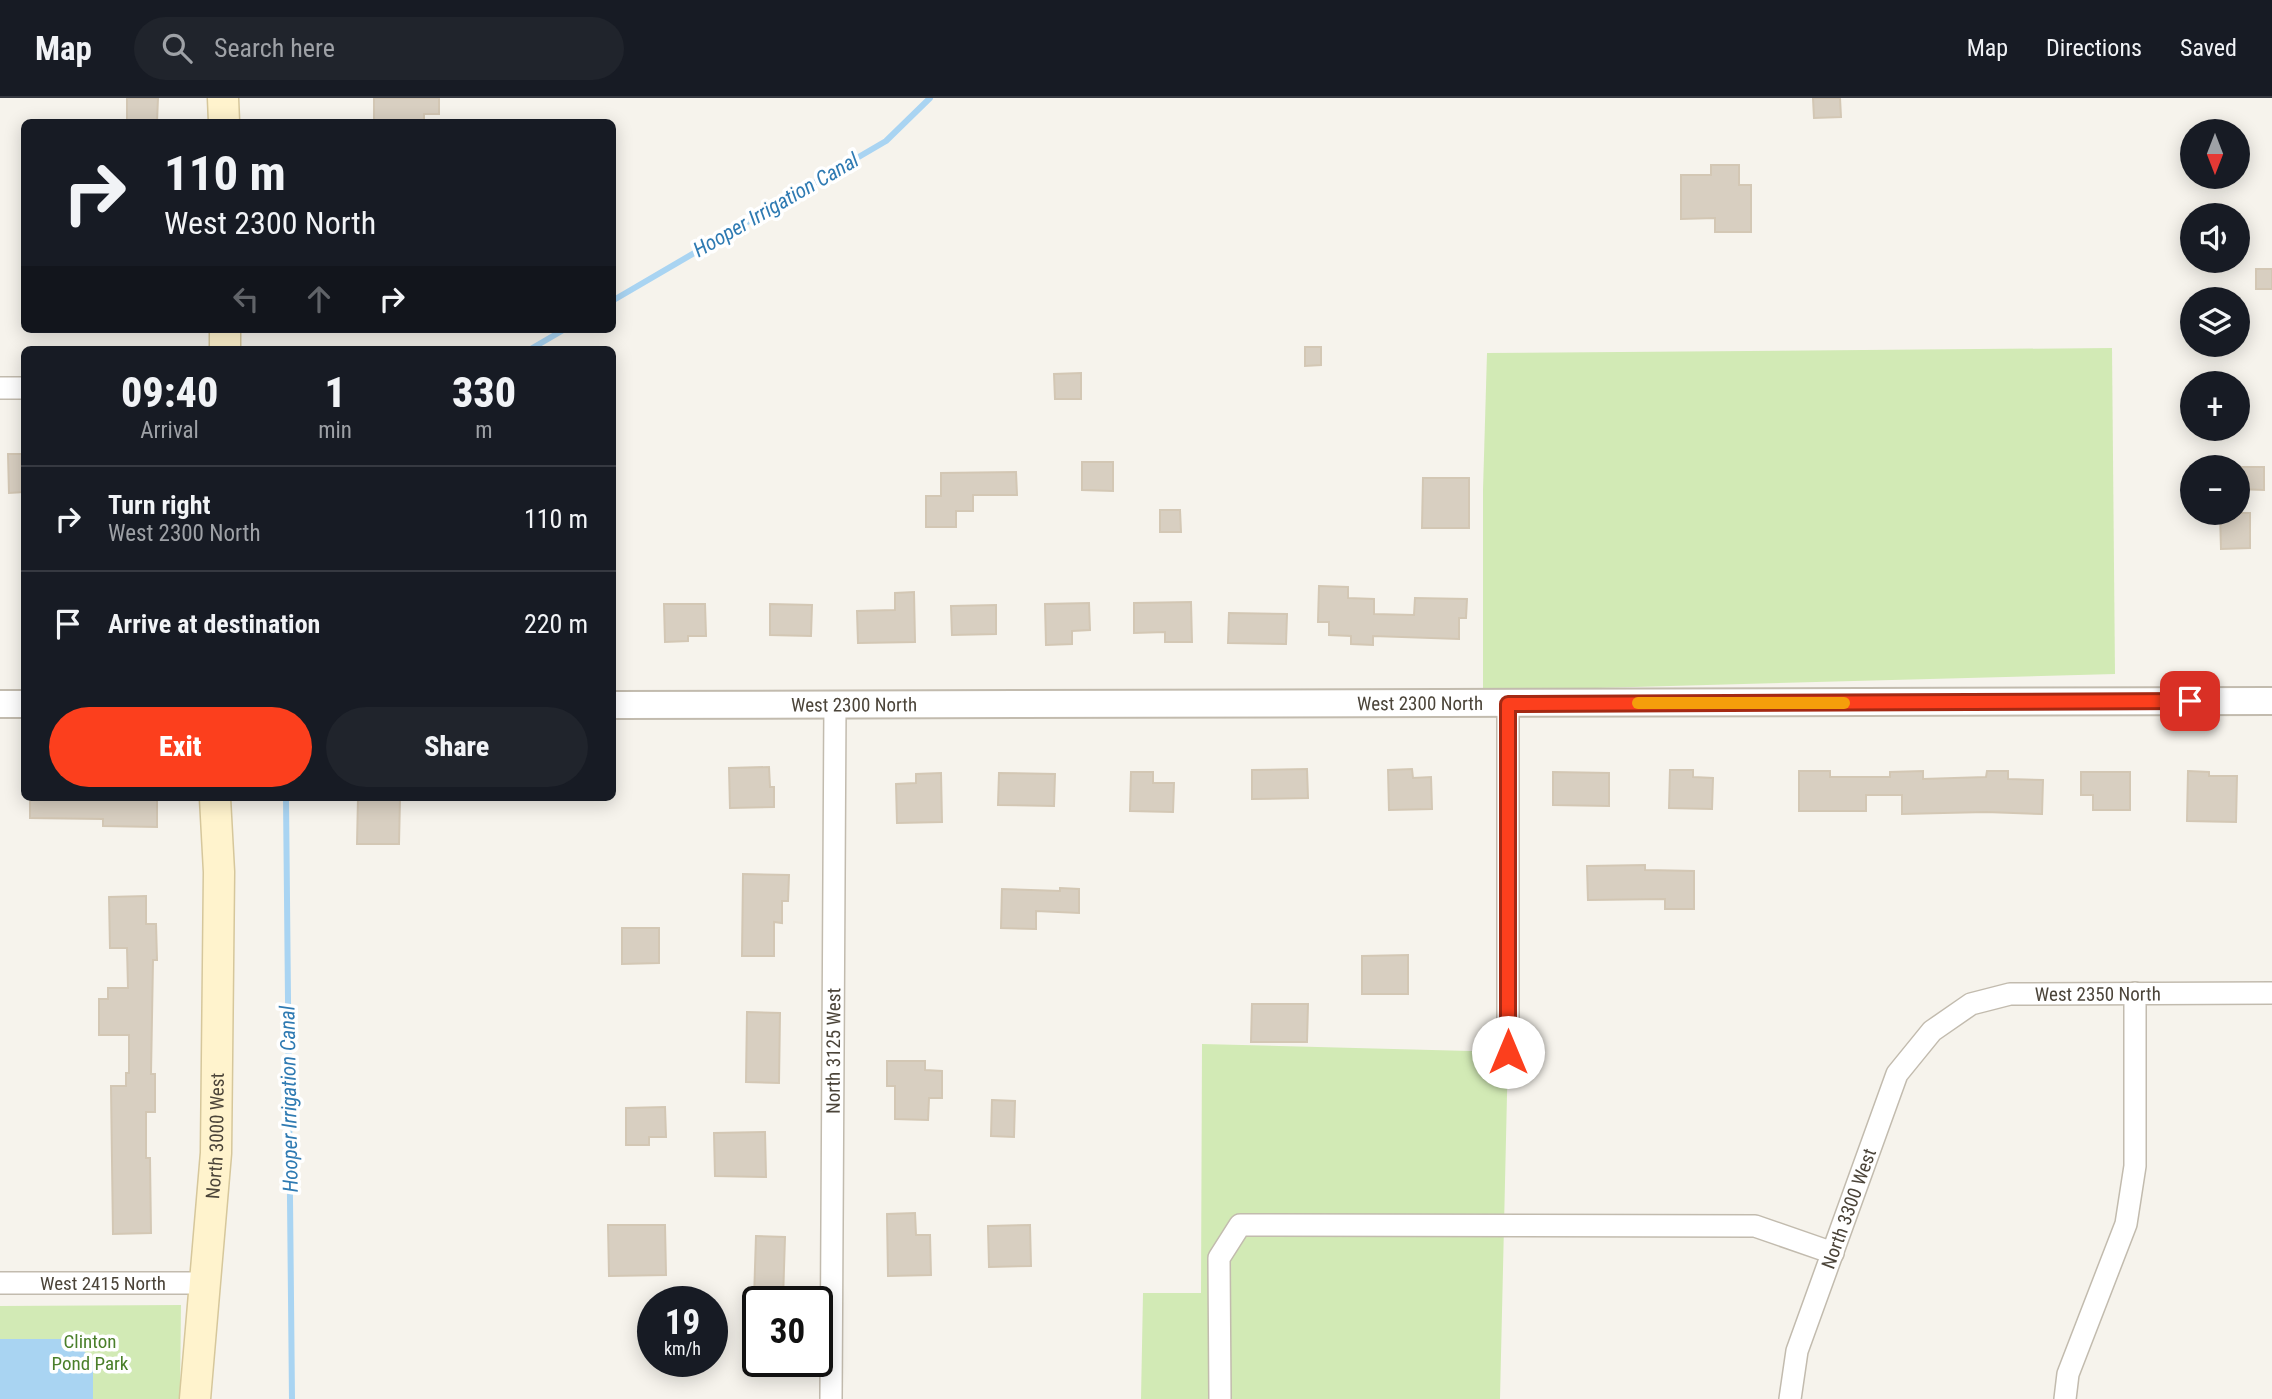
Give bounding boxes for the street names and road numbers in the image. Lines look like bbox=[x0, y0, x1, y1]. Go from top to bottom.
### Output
street label: West 2300 North bbox=[1357, 691, 1483, 715]
street label: West 2300 North bbox=[791, 693, 917, 716]
street label: West 2350 North bbox=[2035, 982, 2161, 1005]
street label: North 3125 West bbox=[821, 988, 845, 1114]
street label: North 3000 West bbox=[201, 1073, 228, 1200]
street label: North 3300 West bbox=[1816, 1145, 1881, 1272]
street label: West 2415 North bbox=[40, 1272, 166, 1295]

